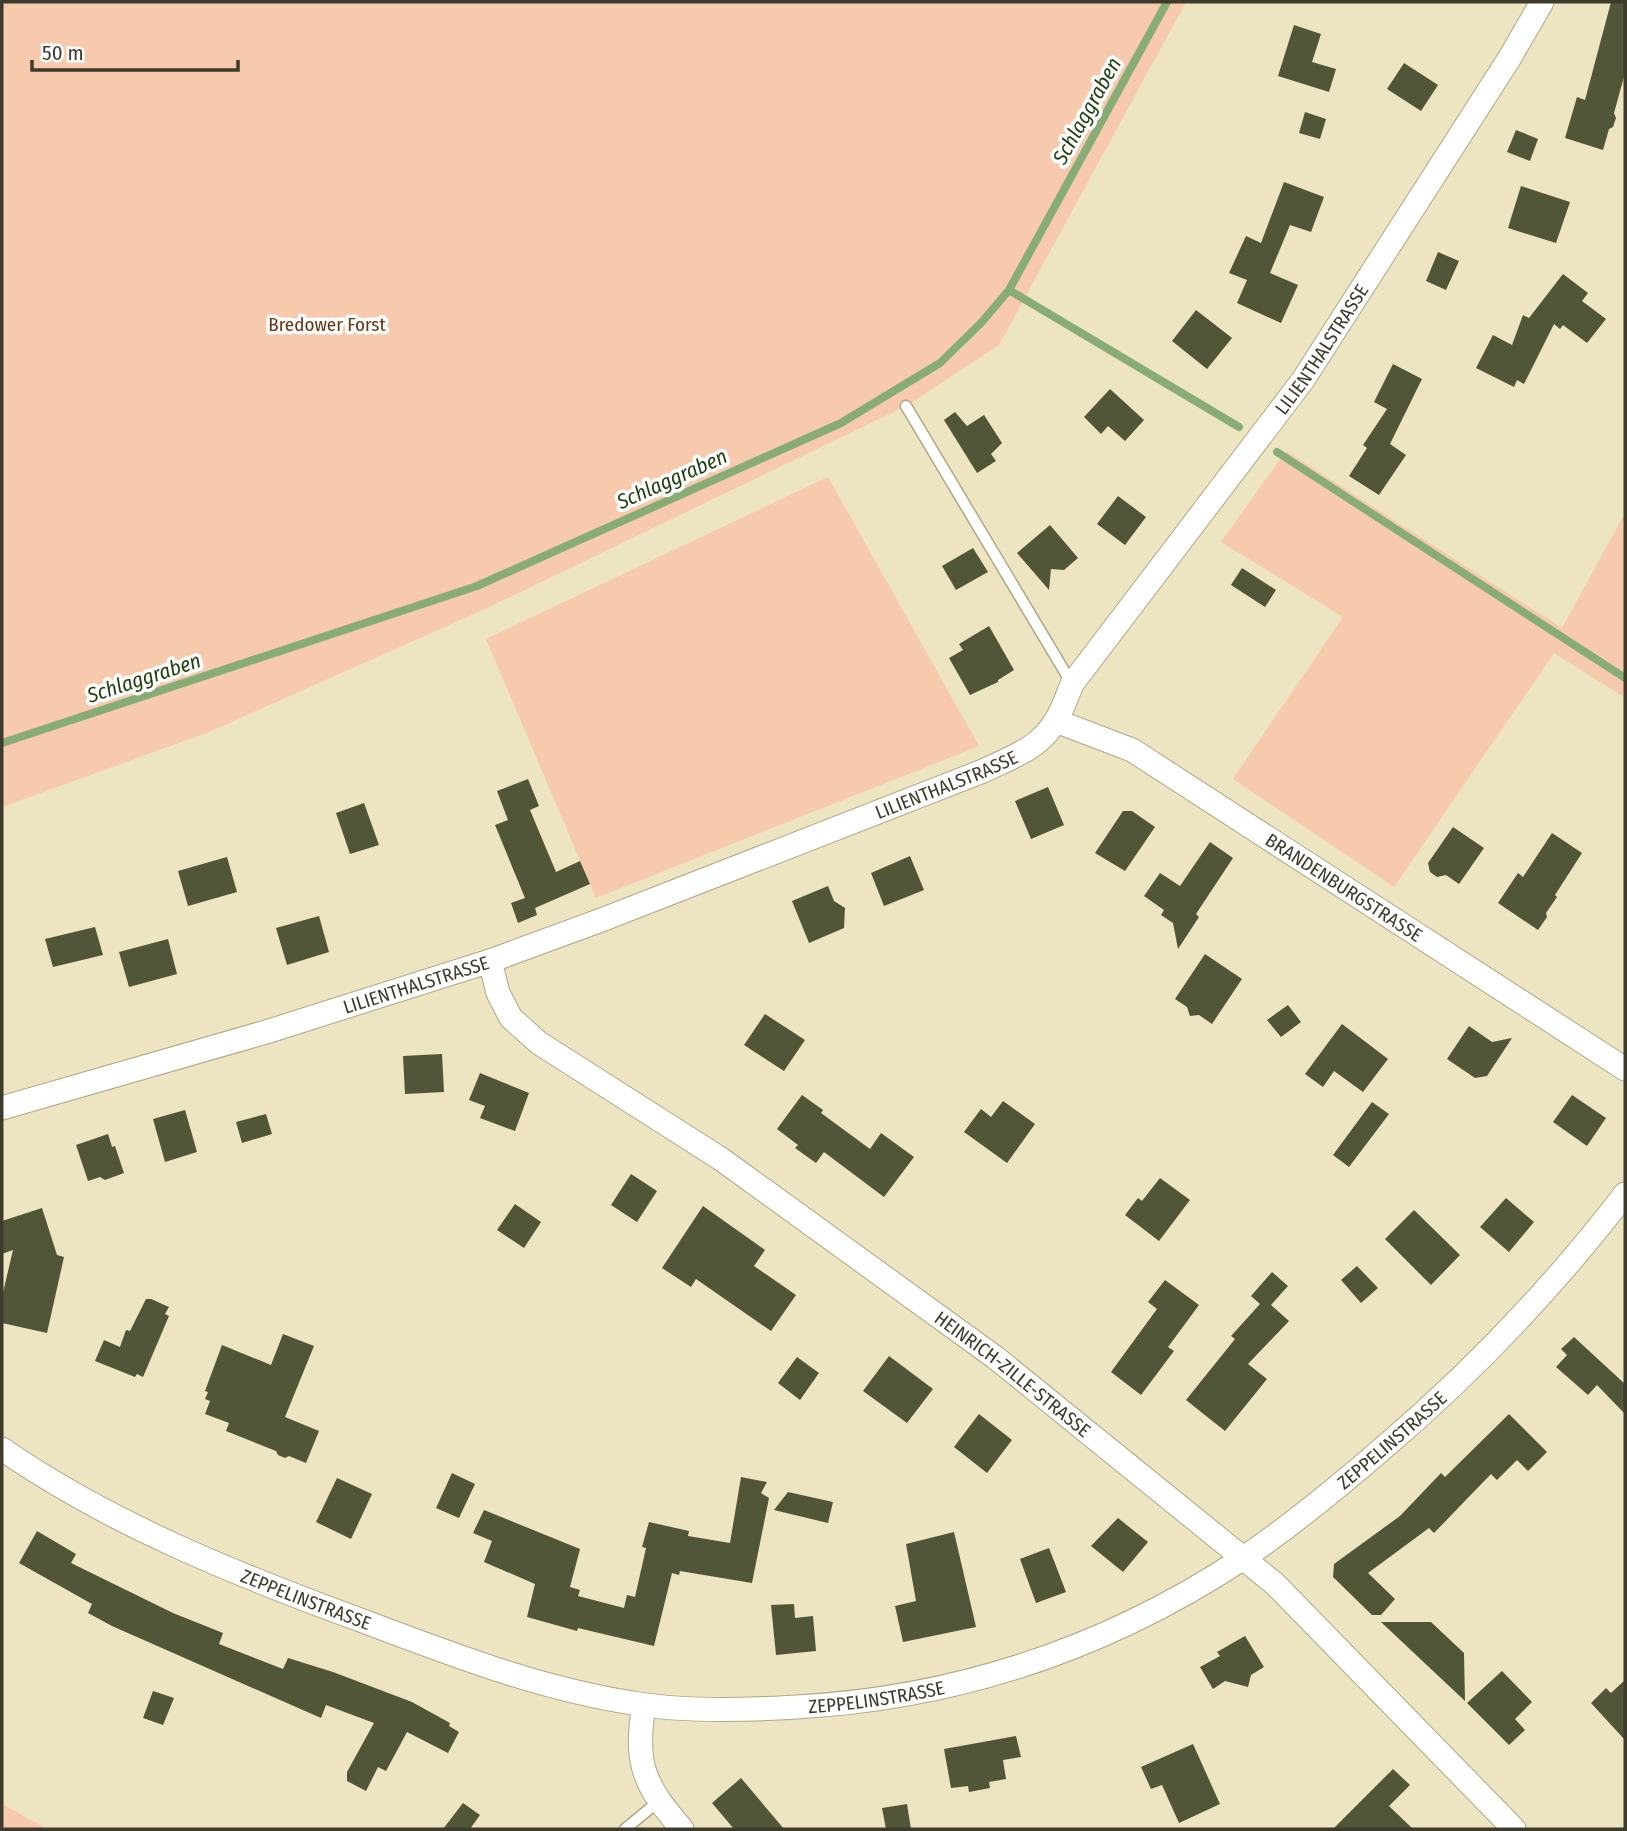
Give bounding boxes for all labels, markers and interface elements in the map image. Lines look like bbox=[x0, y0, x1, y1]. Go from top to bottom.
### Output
scale bar bbox=[32, 28, 238, 72]
text: 50 m bbox=[42, 40, 84, 66]
water label: Schlaggraben bbox=[1047, 53, 1127, 170]
street label: LILIENTHALSTRASSE bbox=[1270, 280, 1373, 419]
park label: Bredower Forst bbox=[268, 313, 386, 336]
water label: Schlaggraben bbox=[612, 443, 731, 515]
water label: Schlaggraben bbox=[83, 647, 204, 709]
street label: LILIENTHALSTRASSE bbox=[872, 746, 1022, 824]
street label: BRANDENBURGSTRASSE bbox=[1261, 829, 1427, 947]
street label: LILIENTHALSTRASSE bbox=[340, 951, 492, 1019]
street label: HEINRICH-ZILLE-STRASSE bbox=[930, 1307, 1095, 1442]
street label: ZEPPELINSTRASSE bbox=[1333, 1386, 1451, 1494]
street label: ZEPPELINSTRASSE bbox=[237, 1564, 374, 1635]
street label: ZEPPELINSTRASSE bbox=[807, 1676, 947, 1718]

